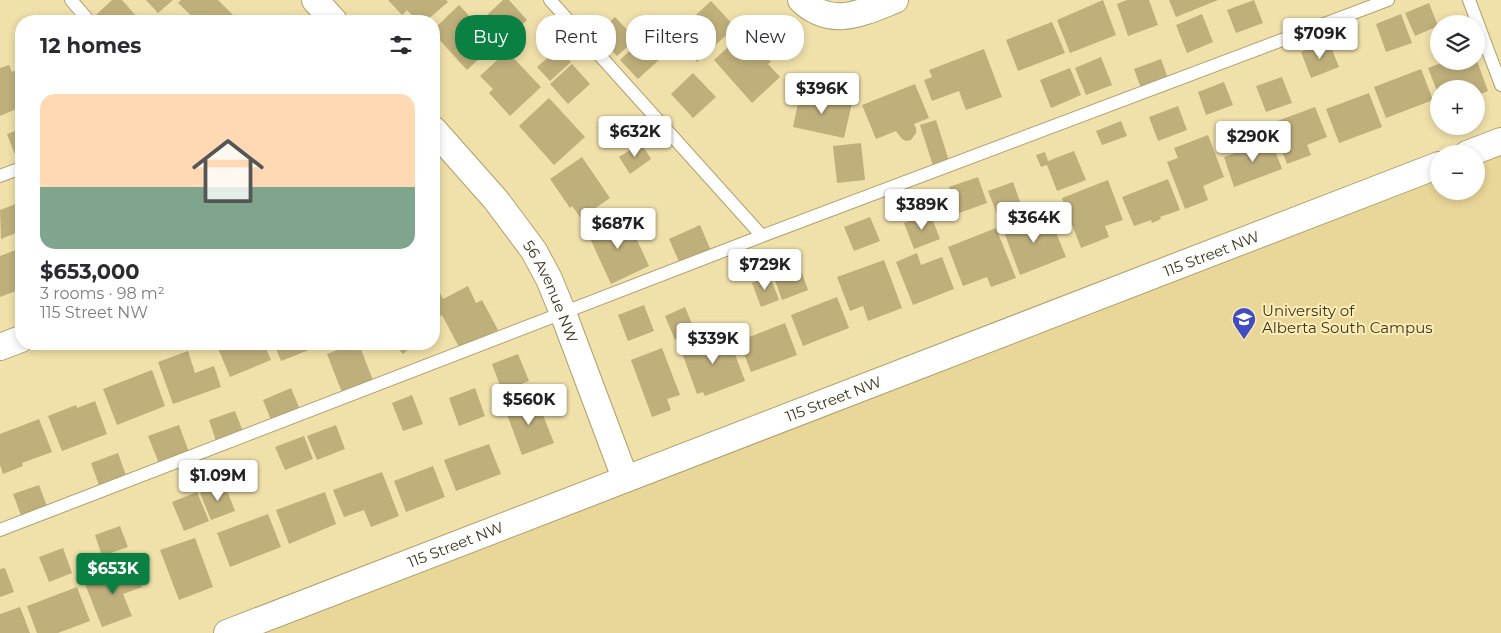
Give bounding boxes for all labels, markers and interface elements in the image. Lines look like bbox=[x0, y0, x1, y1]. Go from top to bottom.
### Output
chip: Buy bbox=[455, 15, 526, 60]
chip: Rent bbox=[536, 15, 616, 60]
chip: Filters bbox=[626, 15, 716, 60]
chip: New bbox=[726, 15, 804, 60]
map controls bbox=[1430, 15, 1485, 200]
button: layers bbox=[1430, 15, 1485, 70]
pin: $709K bbox=[1285, 18, 1355, 60]
text: $709K bbox=[1294, 24, 1346, 43]
icon: filters bbox=[387, 31, 415, 59]
text: 12 homes bbox=[40, 33, 141, 58]
pin: $396K bbox=[787, 72, 857, 115]
text: $396K bbox=[796, 79, 848, 98]
button: + bbox=[1430, 80, 1485, 135]
pin: $632K bbox=[600, 116, 670, 158]
pin: $290K bbox=[1218, 120, 1288, 163]
text: $632K bbox=[609, 122, 661, 141]
icon: home bbox=[183, 126, 273, 216]
text: $290K bbox=[1227, 127, 1279, 146]
button: − bbox=[1430, 145, 1485, 200]
pin: $389K bbox=[887, 188, 957, 231]
text: $389K bbox=[896, 195, 948, 214]
pin: $364K bbox=[999, 202, 1069, 244]
pin: $687K bbox=[583, 208, 653, 250]
text: $364K bbox=[1008, 208, 1060, 227]
text: $687K bbox=[592, 214, 644, 233]
street label: 115 Street NW bbox=[1161, 226, 1262, 280]
street label: 56 Avenue NW bbox=[520, 236, 583, 345]
pin: $729K bbox=[730, 248, 800, 291]
text: $729K bbox=[739, 255, 791, 274]
text: $653,000 bbox=[40, 259, 140, 284]
text: 3 rooms · 98 m² bbox=[40, 284, 165, 303]
place label: University of Alberta South Campus bbox=[1262, 301, 1433, 337]
text: 115 Street NW bbox=[40, 303, 148, 322]
school or university icon: University of Alberta South Campus bbox=[1231, 306, 1257, 340]
pin: $339K bbox=[678, 322, 748, 365]
text: $339K bbox=[687, 329, 739, 348]
street label: 115 Street NW bbox=[783, 371, 884, 425]
pin: $560K bbox=[494, 384, 564, 426]
text: $560K bbox=[503, 390, 555, 409]
pin: $1.09M bbox=[177, 460, 259, 502]
text: $1.09M bbox=[190, 466, 246, 485]
street label: 115 Street NW bbox=[405, 517, 506, 571]
pin: $653K bbox=[78, 552, 148, 595]
text: $653K bbox=[87, 559, 139, 578]

